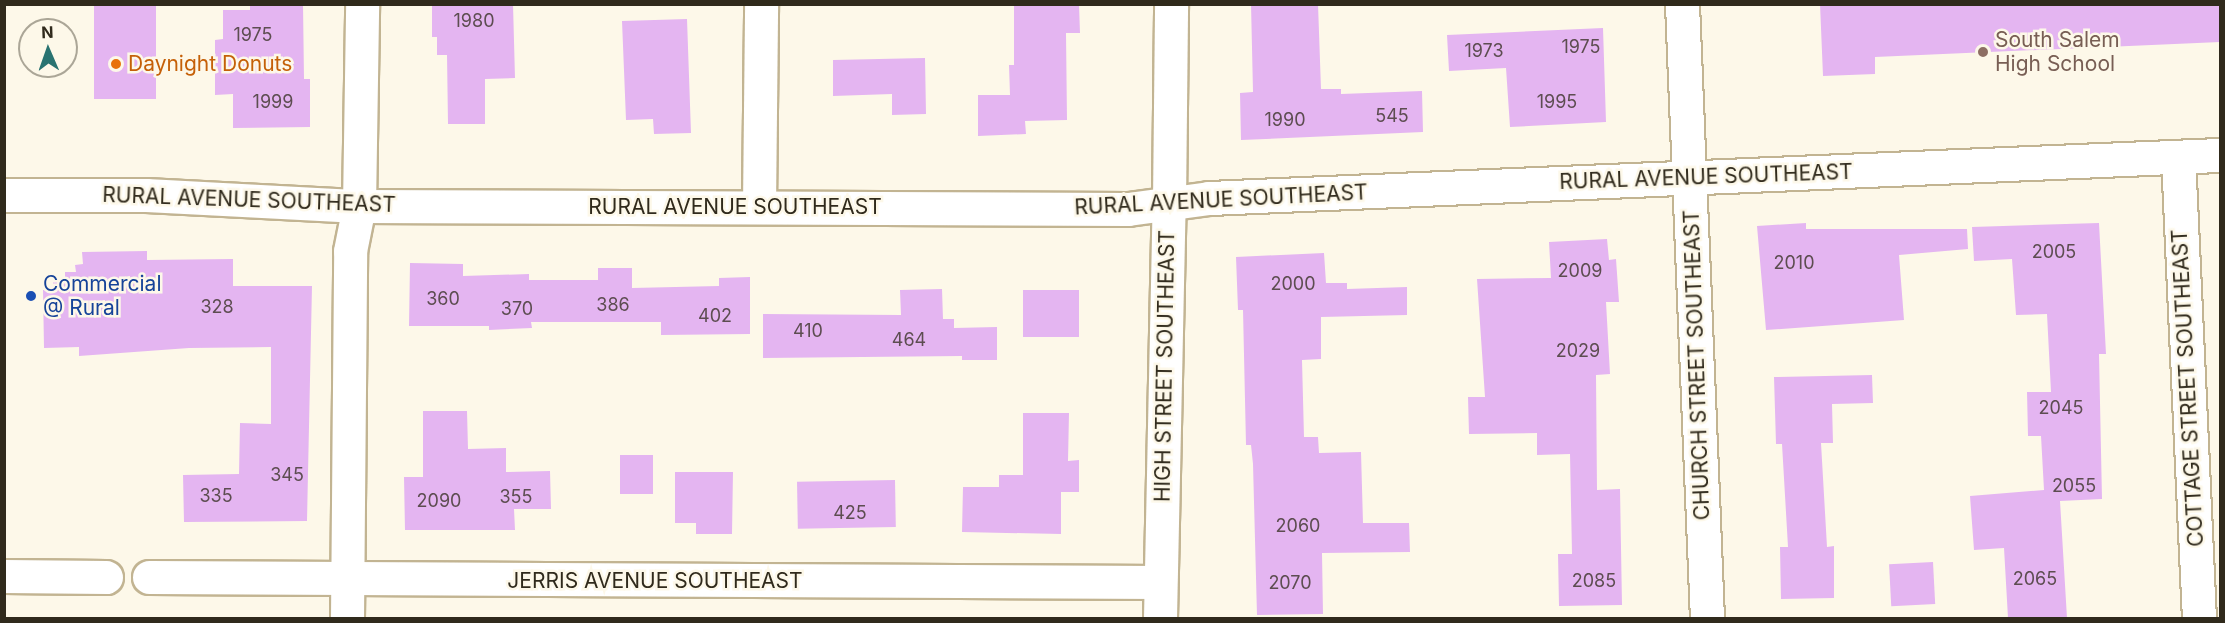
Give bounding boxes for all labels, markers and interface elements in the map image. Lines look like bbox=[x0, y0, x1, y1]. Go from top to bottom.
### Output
house number: 1980 bbox=[454, 10, 494, 32]
north arrow bbox=[18, 18, 78, 78]
text: N bbox=[41, 22, 54, 42]
house number: 1975 bbox=[233, 24, 273, 46]
place label: South Salem High School bbox=[1995, 27, 2120, 77]
house number: 1975 bbox=[1561, 36, 1601, 58]
house number: 1973 bbox=[1464, 40, 1504, 62]
marker: South Salem High School bbox=[1976, 45, 1990, 59]
place label: Daynight Donuts bbox=[128, 51, 292, 77]
marker: Daynight Donuts bbox=[109, 57, 123, 71]
house number: 1999 bbox=[253, 91, 293, 113]
house number: 1995 bbox=[1537, 91, 1577, 113]
house number: 545 bbox=[1375, 105, 1409, 127]
house number: 1990 bbox=[1264, 109, 1306, 131]
street label: RURAL AVENUE SOUTHEAST bbox=[1559, 159, 1853, 195]
street label: RURAL AVENUE SOUTHEAST bbox=[1074, 180, 1368, 220]
street label: RURAL AVENUE SOUTHEAST bbox=[102, 182, 396, 218]
street label: RURAL AVENUE SOUTHEAST bbox=[588, 194, 882, 220]
street label: CHURCH STREET SOUTHEAST bbox=[1679, 209, 1715, 521]
street label: COTTAGE STREET SOUTHEAST bbox=[2167, 229, 2209, 547]
street label: HIGH STREET SOUTHEAST bbox=[1150, 230, 1180, 502]
house number: 2005 bbox=[2032, 241, 2076, 263]
house number: 2010 bbox=[1773, 252, 1815, 274]
house number: 2009 bbox=[1558, 260, 1602, 282]
place label: Commercial @ Rural bbox=[43, 271, 161, 321]
house number: 2000 bbox=[1270, 273, 1316, 295]
house number: 360 bbox=[426, 288, 460, 310]
marker: Commercial @ Rural bbox=[24, 289, 38, 303]
house number: 386 bbox=[596, 294, 630, 316]
house number: 328 bbox=[200, 296, 234, 318]
house number: 370 bbox=[501, 298, 533, 320]
house number: 402 bbox=[698, 305, 732, 327]
house number: 410 bbox=[793, 320, 823, 342]
house number: 464 bbox=[892, 329, 926, 351]
house number: 2029 bbox=[1556, 340, 1600, 362]
house number: 2045 bbox=[2039, 397, 2083, 419]
house number: 345 bbox=[270, 464, 304, 486]
house number: 2055 bbox=[2052, 475, 2096, 497]
house number: 335 bbox=[199, 485, 233, 507]
house number: 355 bbox=[499, 486, 533, 508]
house number: 2090 bbox=[417, 490, 461, 512]
house number: 425 bbox=[833, 502, 867, 524]
house number: 2060 bbox=[1276, 515, 1320, 537]
street label: JERRIS AVENUE SOUTHEAST bbox=[507, 568, 803, 594]
house number: 2065 bbox=[2013, 568, 2057, 590]
house number: 2085 bbox=[1572, 570, 1616, 592]
house number: 2070 bbox=[1268, 572, 1312, 594]

